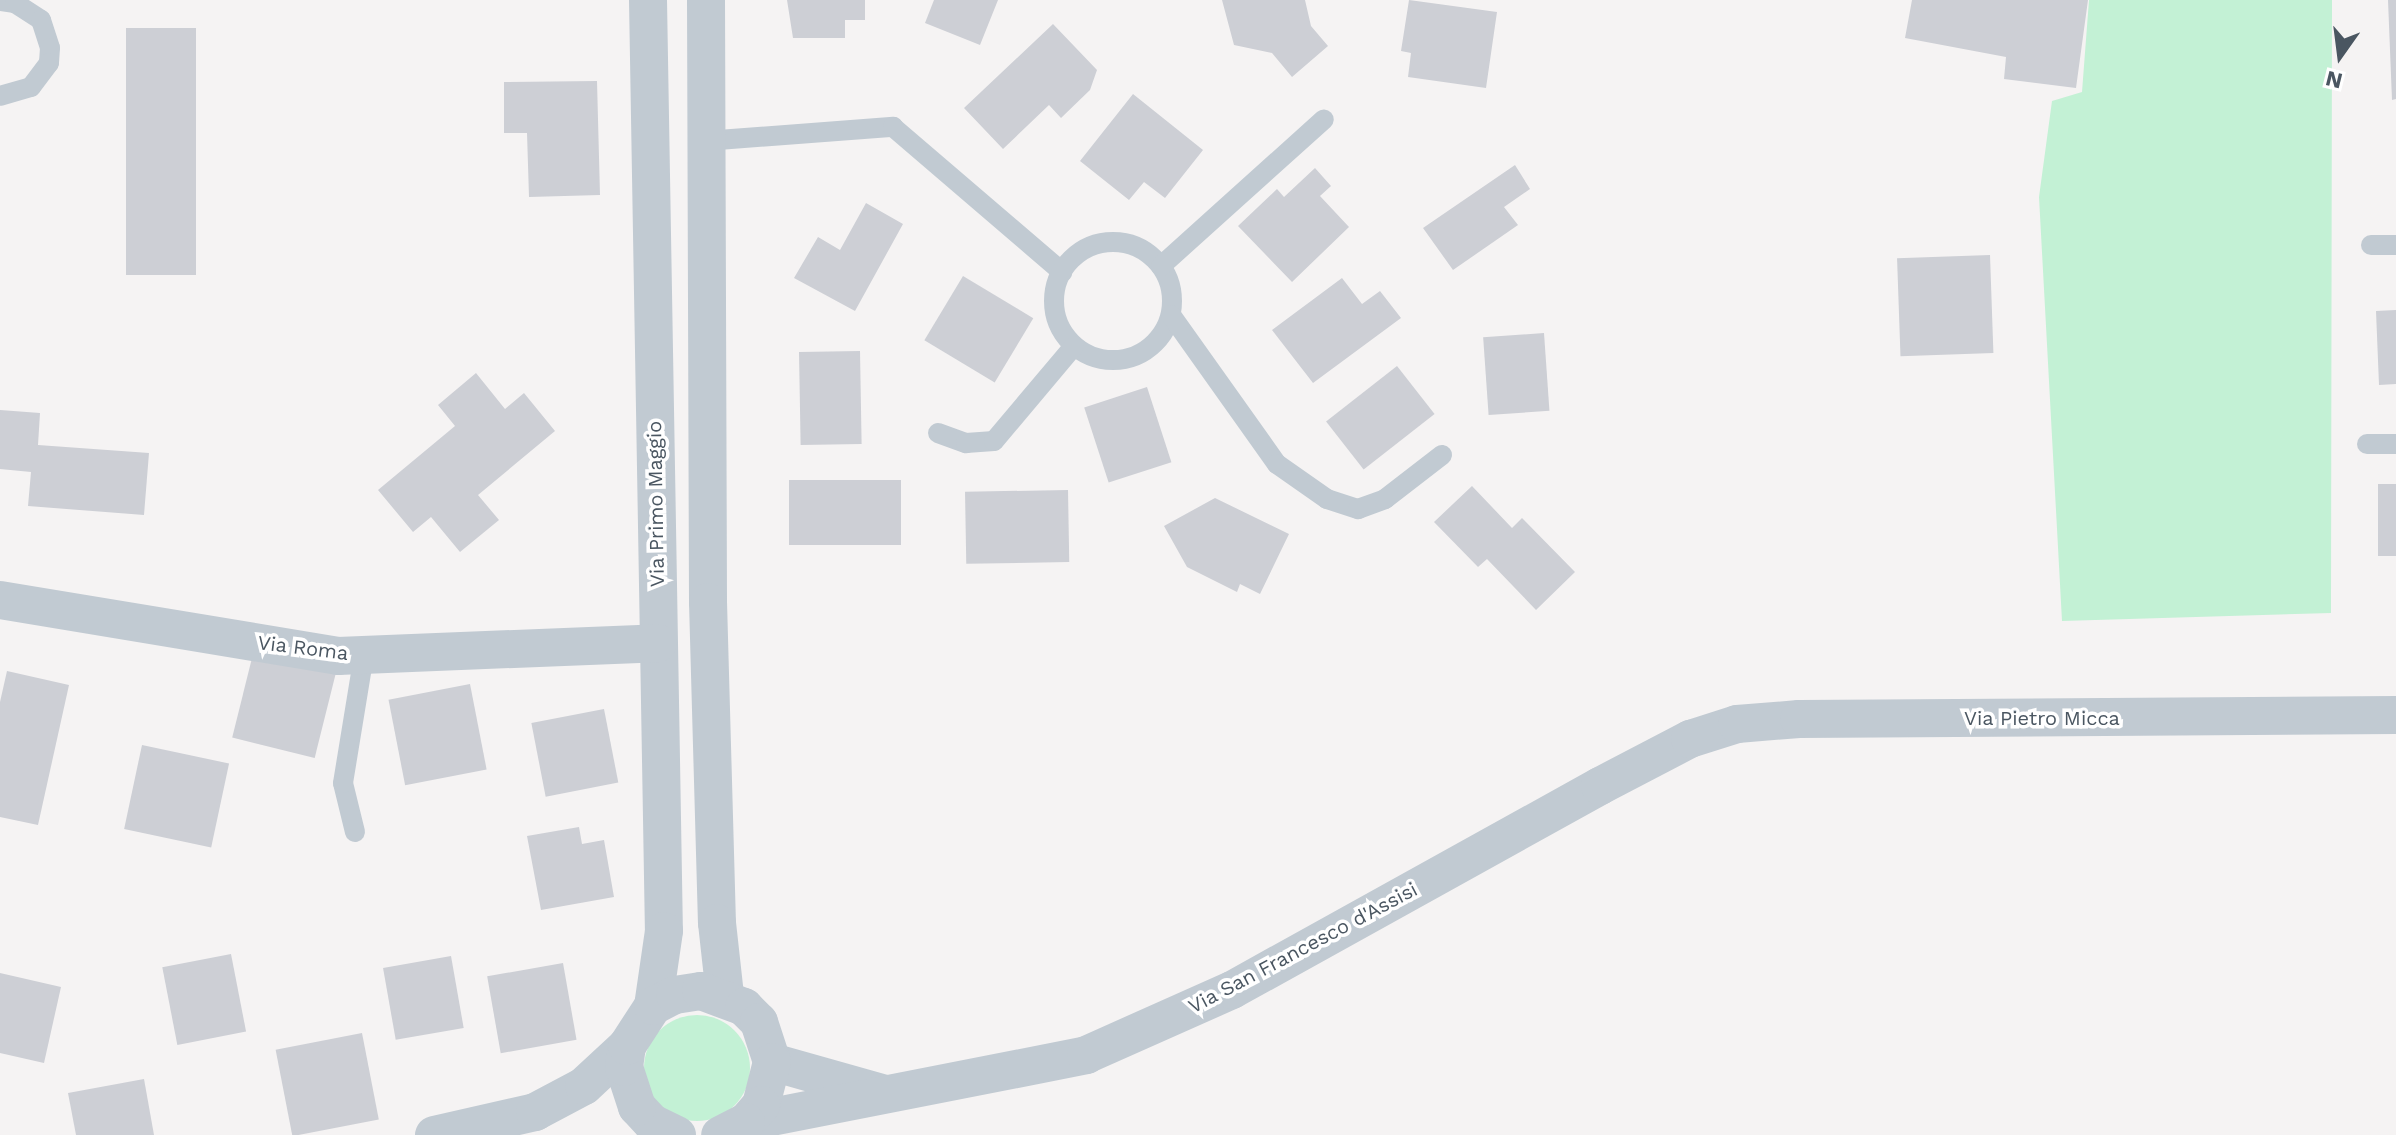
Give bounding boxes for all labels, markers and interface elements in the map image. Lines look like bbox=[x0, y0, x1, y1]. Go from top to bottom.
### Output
north arrow bbox=[2300, 16, 2380, 96]
text: N bbox=[2323, 66, 2345, 94]
street label: Via Primo Maggio bbox=[643, 420, 669, 588]
street label: Via Roma bbox=[256, 630, 350, 666]
street label: Via Pietro Micca bbox=[1964, 706, 2120, 730]
street label: Via San Francesco d'Assisi bbox=[1184, 877, 1422, 1019]

